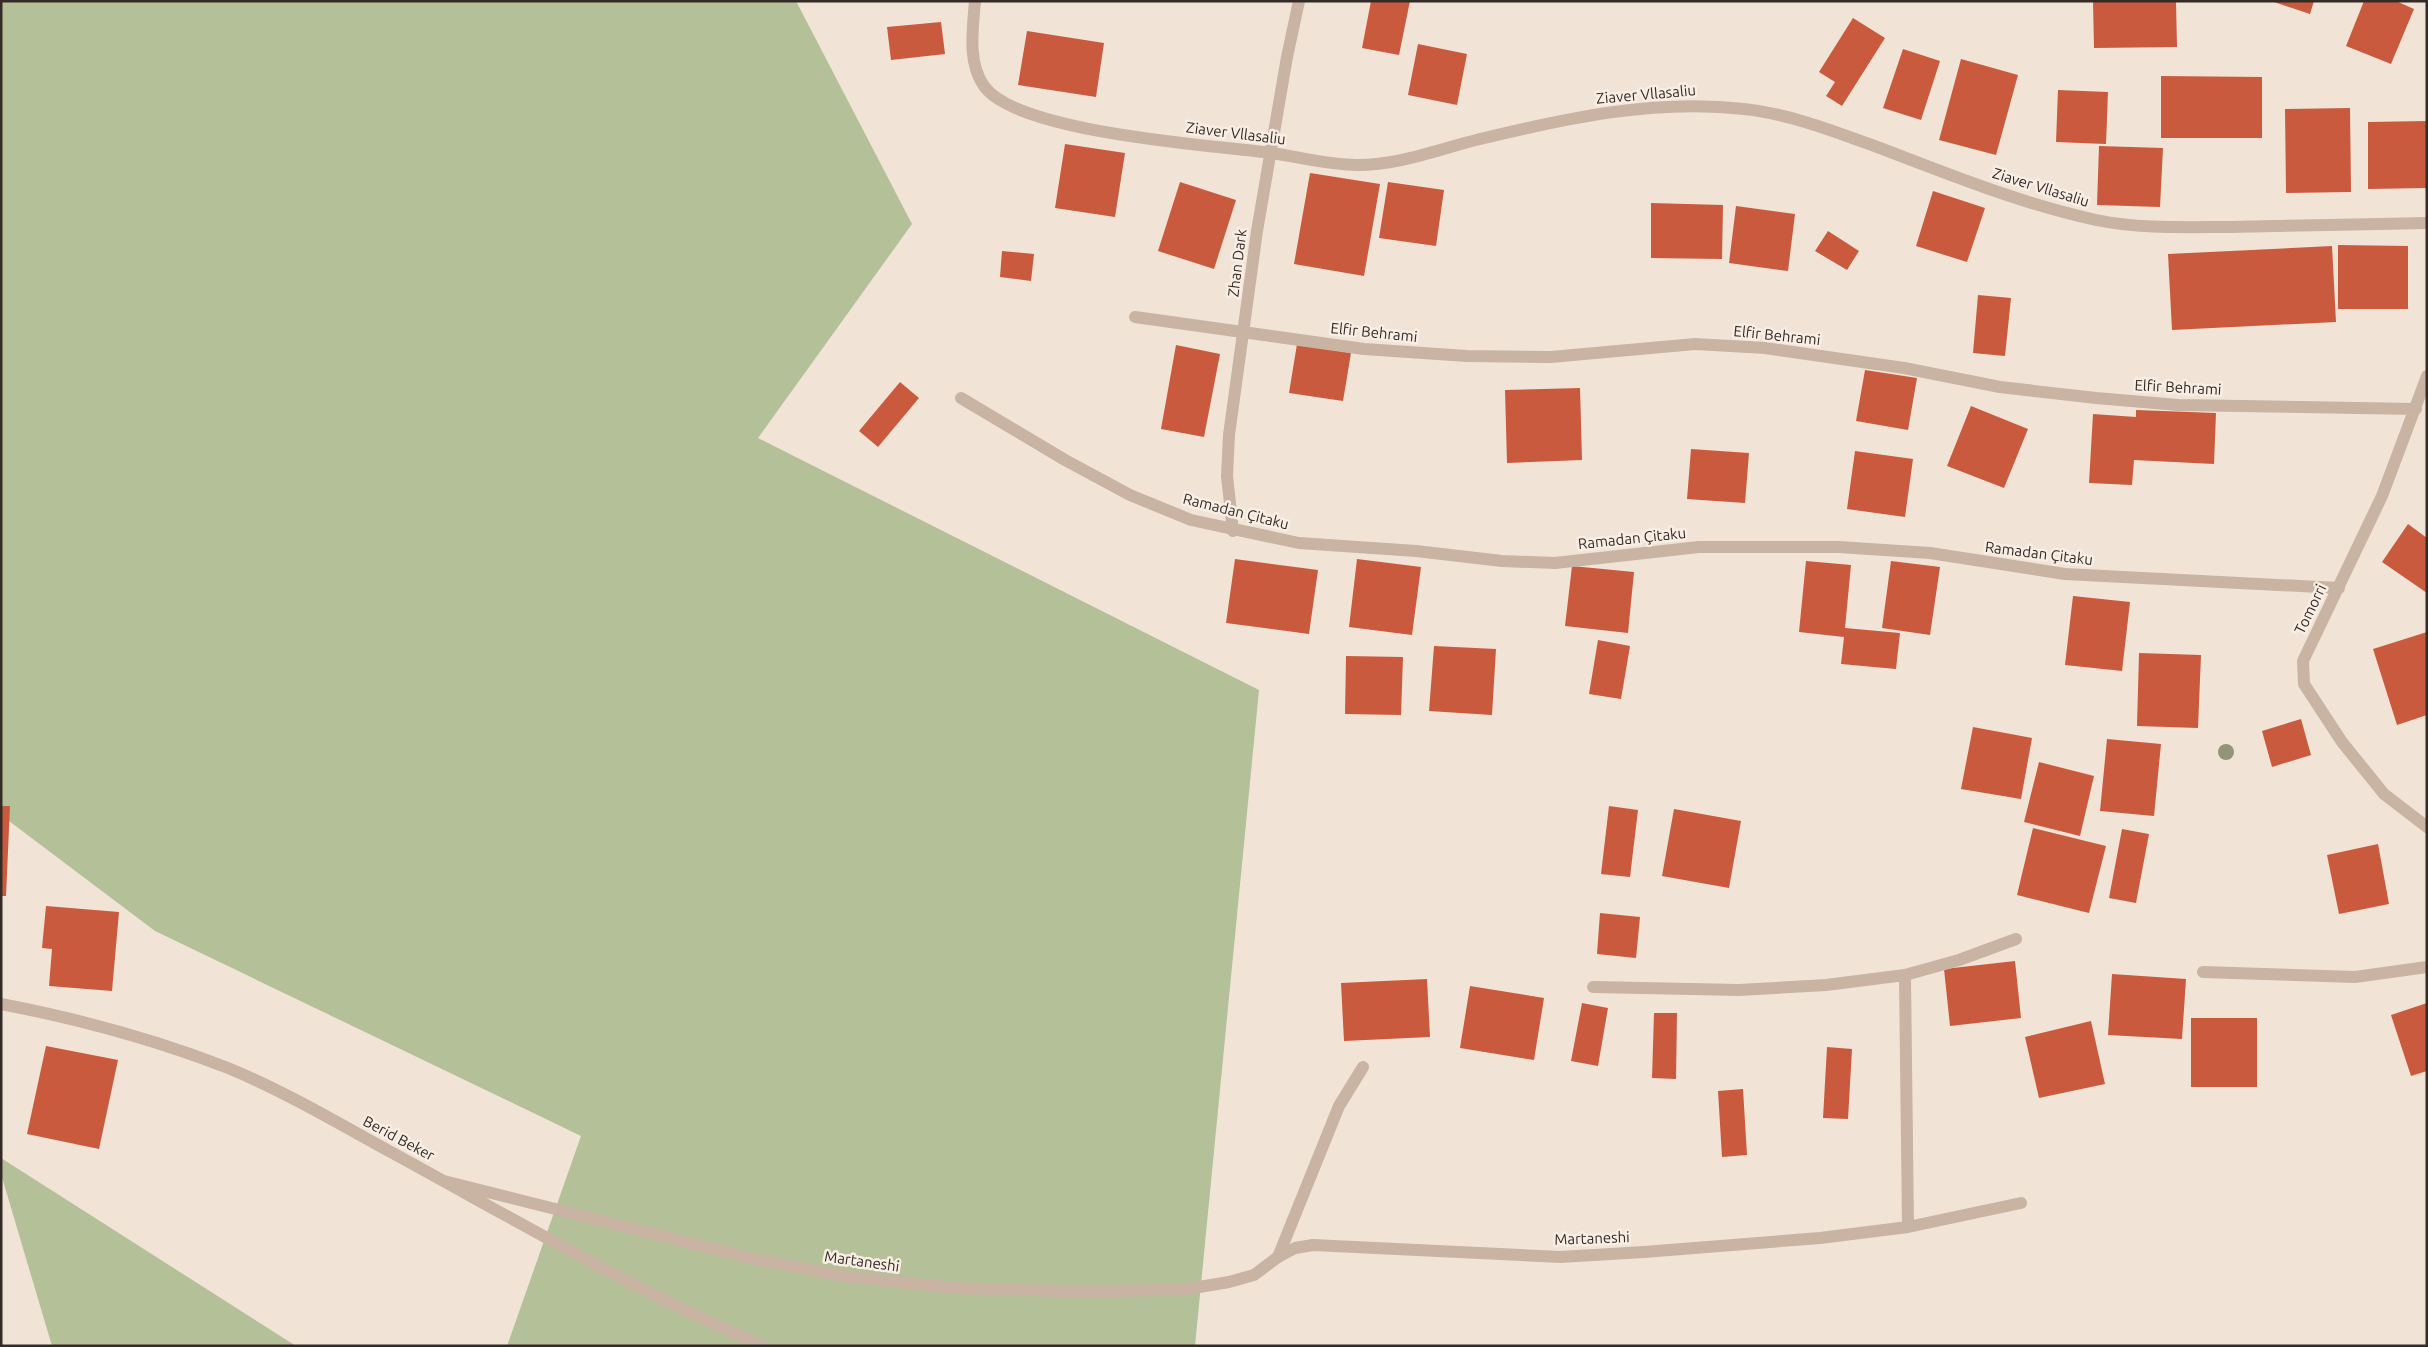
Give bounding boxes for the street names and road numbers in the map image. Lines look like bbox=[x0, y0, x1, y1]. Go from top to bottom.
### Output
street label: Ziaver Vllasaliu bbox=[1595, 81, 1697, 107]
street label: Ziaver Vllasaliu bbox=[1185, 118, 1287, 148]
street label: Ziaver Vllasaliu bbox=[1991, 164, 2091, 210]
street label: Zhan Dark bbox=[1224, 228, 1250, 298]
street label: Elfir Behrami bbox=[1330, 319, 1418, 345]
street label: Elfir Behrami bbox=[1733, 322, 1821, 348]
street label: Elfir Behrami bbox=[2134, 376, 2222, 398]
street label: Ramadan Çitaku bbox=[1181, 490, 1291, 532]
street label: Ramadan Çitaku bbox=[1577, 524, 1687, 552]
street label: Ramadan Çitaku bbox=[1984, 538, 2094, 568]
street label: Tomorri bbox=[2291, 581, 2329, 637]
street label: Berid Beker bbox=[360, 1112, 438, 1164]
street label: Martaneshi bbox=[1554, 1228, 1630, 1248]
street label: Martaneshi bbox=[823, 1247, 901, 1275]

